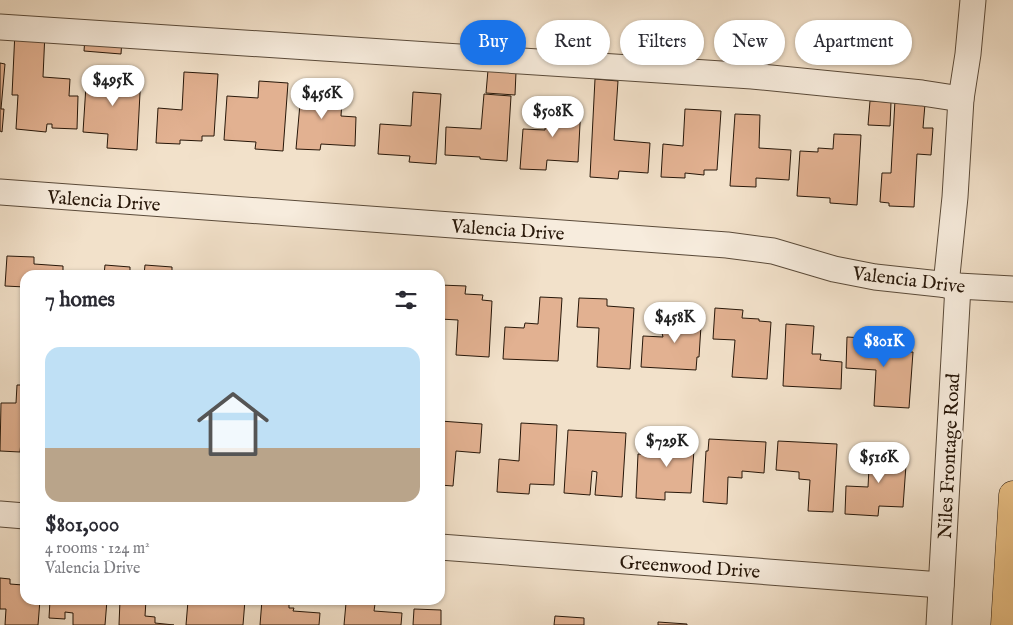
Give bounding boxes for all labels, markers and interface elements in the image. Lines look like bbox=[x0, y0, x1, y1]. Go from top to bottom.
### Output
chip: Buy bbox=[460, 20, 526, 65]
chip: Rent bbox=[536, 20, 610, 65]
chip: Filters bbox=[620, 20, 704, 65]
chip: New bbox=[714, 20, 785, 65]
chip: Apartment bbox=[795, 20, 912, 65]
pin: $495K bbox=[78, 64, 148, 107]
text: $495K bbox=[92, 71, 134, 91]
pin: $456K bbox=[287, 78, 357, 120]
text: $456K bbox=[302, 84, 342, 104]
pin: $508K bbox=[518, 96, 588, 138]
text: $508K bbox=[533, 102, 573, 122]
street label: Valencia Drive bbox=[46, 186, 161, 218]
street label: Valencia Drive bbox=[450, 215, 565, 247]
street label: Valencia Drive bbox=[850, 262, 967, 300]
icon: filters bbox=[392, 286, 420, 314]
text: 7 homes bbox=[45, 287, 115, 314]
pin: $458K bbox=[640, 302, 710, 344]
text: $458K bbox=[655, 308, 695, 328]
pin: $801K bbox=[849, 326, 919, 368]
text: $801K bbox=[864, 332, 904, 352]
street label: Niles Frontage Road bbox=[934, 372, 966, 540]
icon: home bbox=[188, 379, 278, 469]
pin: $729K bbox=[632, 426, 702, 468]
text: $729K bbox=[646, 432, 688, 452]
pin: $516K bbox=[844, 442, 914, 484]
text: $516K bbox=[860, 448, 898, 468]
text: $801,000 bbox=[45, 512, 119, 539]
text: 4 rooms · 124 m² bbox=[45, 539, 150, 559]
street label: Greenwood Drive bbox=[619, 551, 761, 585]
text: Valencia Drive bbox=[45, 559, 140, 579]

